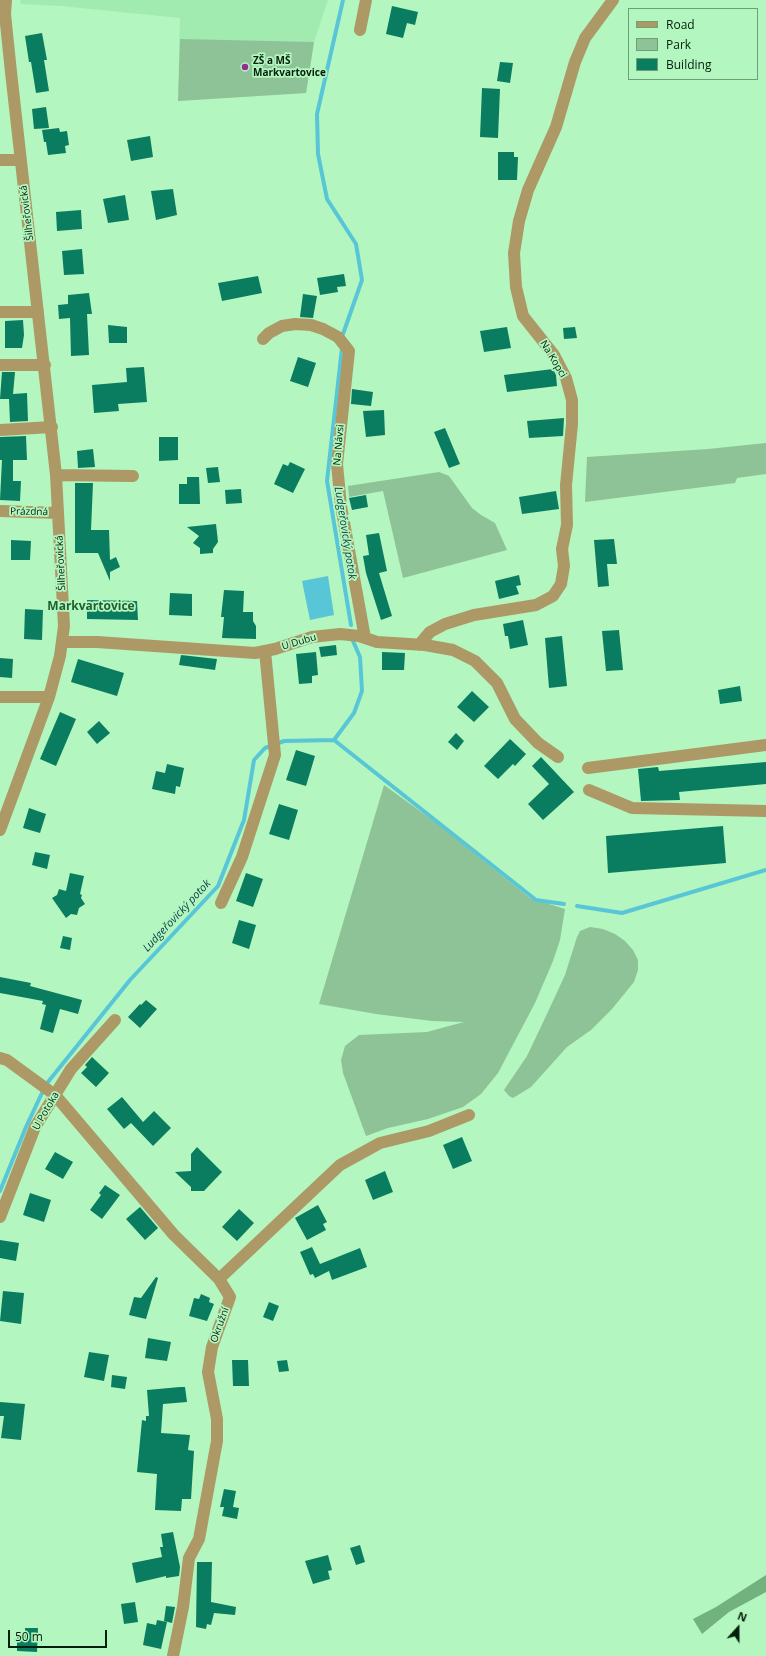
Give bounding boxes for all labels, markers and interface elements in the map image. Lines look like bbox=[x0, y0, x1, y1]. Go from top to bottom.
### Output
legend bbox=[628, 8, 758, 80]
text: Road bbox=[666, 16, 695, 33]
text: Park bbox=[666, 36, 691, 53]
place label: ZŠ a MŠ Markvartovice bbox=[253, 55, 326, 78]
text: Building bbox=[666, 56, 711, 73]
marker: ZŠ a MŠ Markvartovice bbox=[240, 62, 250, 72]
street label: Šilheřovická bbox=[18, 185, 36, 241]
street label: Na Kopci bbox=[537, 338, 569, 380]
street label: Na Návsi bbox=[331, 424, 347, 466]
water label: Ludgeřovický potok bbox=[331, 486, 359, 580]
street label: Prázdná bbox=[10, 506, 48, 518]
street label: Šilheřovická bbox=[54, 535, 68, 591]
district label: Markvartovice bbox=[47, 600, 135, 614]
street label: U Dubu bbox=[280, 631, 318, 653]
water label: Ludgeřovický potok bbox=[140, 877, 214, 955]
street label: U Potoka bbox=[30, 1090, 62, 1132]
street label: Okružní bbox=[208, 1306, 232, 1344]
north arrow bbox=[718, 1608, 758, 1648]
text: N bbox=[736, 1608, 749, 1625]
scale bar bbox=[10, 1622, 109, 1648]
text: 50 m bbox=[15, 1628, 43, 1645]

